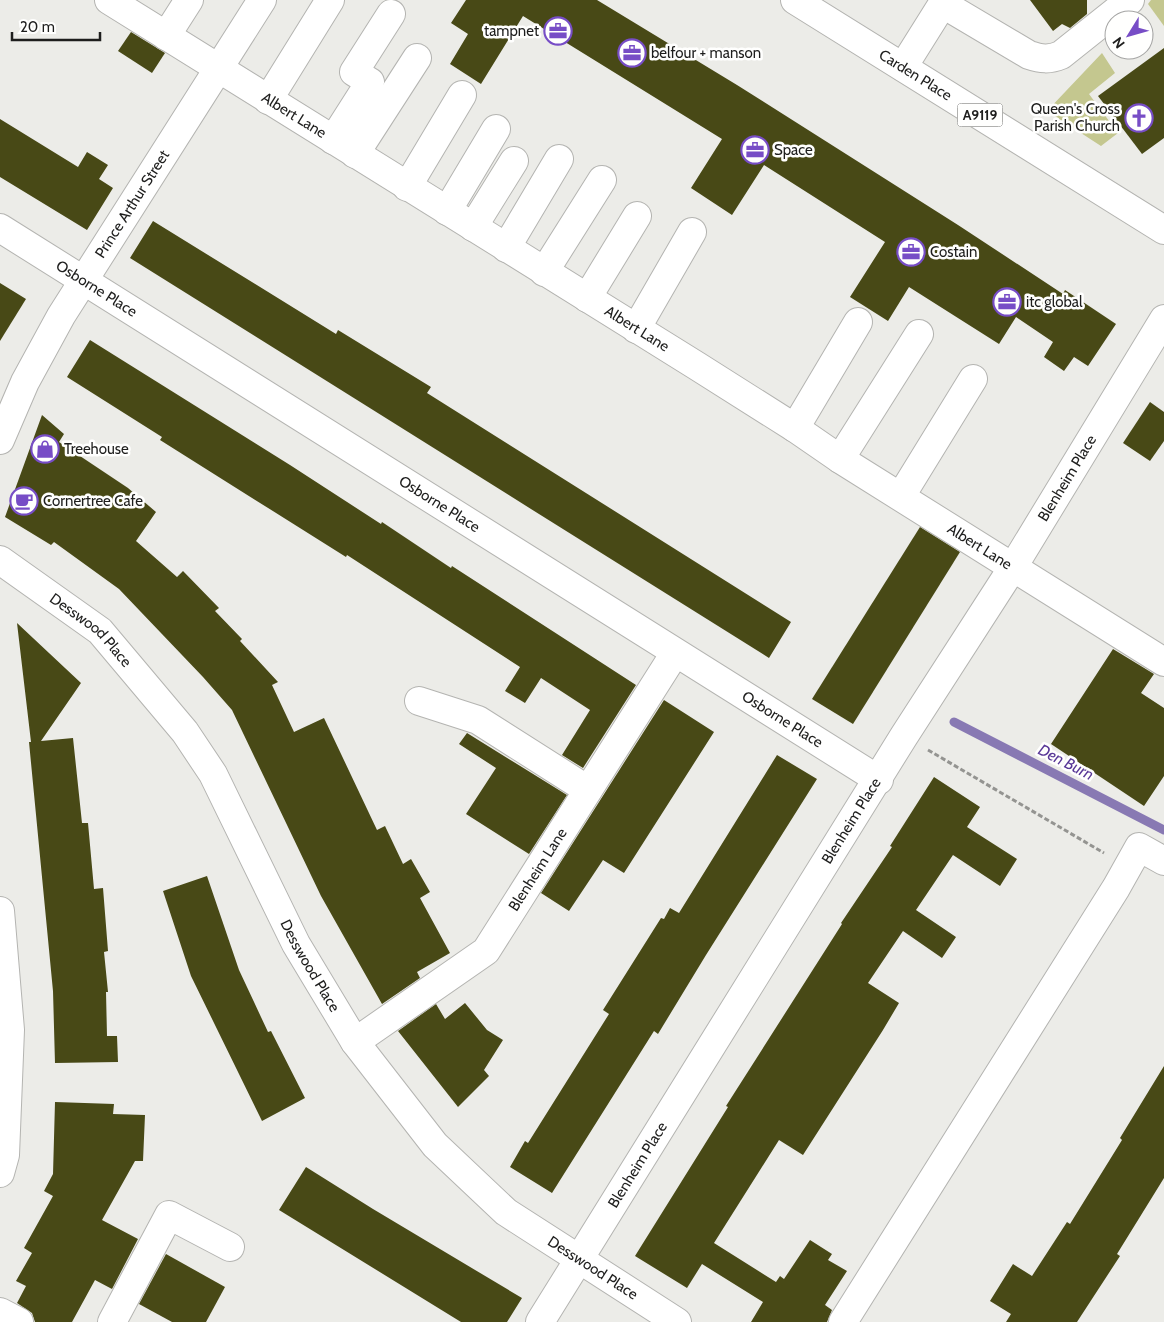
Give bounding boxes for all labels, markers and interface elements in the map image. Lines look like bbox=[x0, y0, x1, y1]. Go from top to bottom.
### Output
scale bar bbox=[12, 10, 100, 42]
north arrow bbox=[1104, 10, 1154, 60]
office icon: tampnet bbox=[543, 16, 573, 46]
text: 20 m bbox=[20, 18, 55, 36]
place label: tampnet bbox=[484, 22, 539, 40]
text: N bbox=[1108, 33, 1129, 52]
office icon: belfour + manson bbox=[617, 38, 647, 68]
place label: belfour + manson bbox=[651, 44, 761, 62]
street label: Carden Place bbox=[876, 46, 956, 105]
street label: Albert Lane bbox=[258, 88, 330, 142]
place label: Queen's Cross Parish Church bbox=[1031, 100, 1120, 135]
church icon: Queen's Cross Parish Church bbox=[1124, 103, 1154, 133]
road number: A9119 bbox=[958, 104, 1002, 126]
office icon: Space bbox=[740, 135, 770, 165]
place label: Space bbox=[774, 141, 813, 159]
street label: Prince Arthur Street bbox=[91, 147, 173, 261]
office icon: Costain bbox=[896, 237, 926, 267]
place label: Costain bbox=[930, 243, 977, 261]
street label: Osborne Place bbox=[53, 257, 141, 321]
office icon: itc global bbox=[992, 287, 1022, 317]
place label: itc global bbox=[1026, 293, 1083, 311]
street label: Albert Lane bbox=[601, 302, 673, 356]
street label: Blenheim Place bbox=[1034, 431, 1100, 525]
shop icon: Treehouse bbox=[30, 434, 60, 464]
place label: Treehouse bbox=[64, 440, 129, 458]
street label: Osborne Place bbox=[396, 472, 484, 536]
cafe icon: Cornertree Cafe bbox=[9, 486, 39, 516]
place label: Cornertree Cafe bbox=[43, 492, 143, 510]
street label: Albert Lane bbox=[944, 520, 1015, 574]
street label: Desswood Place bbox=[46, 589, 136, 671]
street label: Osborne Place bbox=[739, 687, 827, 752]
water label: Den Burn bbox=[1035, 740, 1097, 784]
street label: Blenheim Place bbox=[818, 774, 885, 867]
street label: Blenheim Lane bbox=[505, 824, 571, 914]
street label: Desswood Place bbox=[276, 917, 344, 1015]
street label: Blenheim Place bbox=[604, 1118, 671, 1211]
street label: Desswood Place bbox=[544, 1232, 642, 1304]

